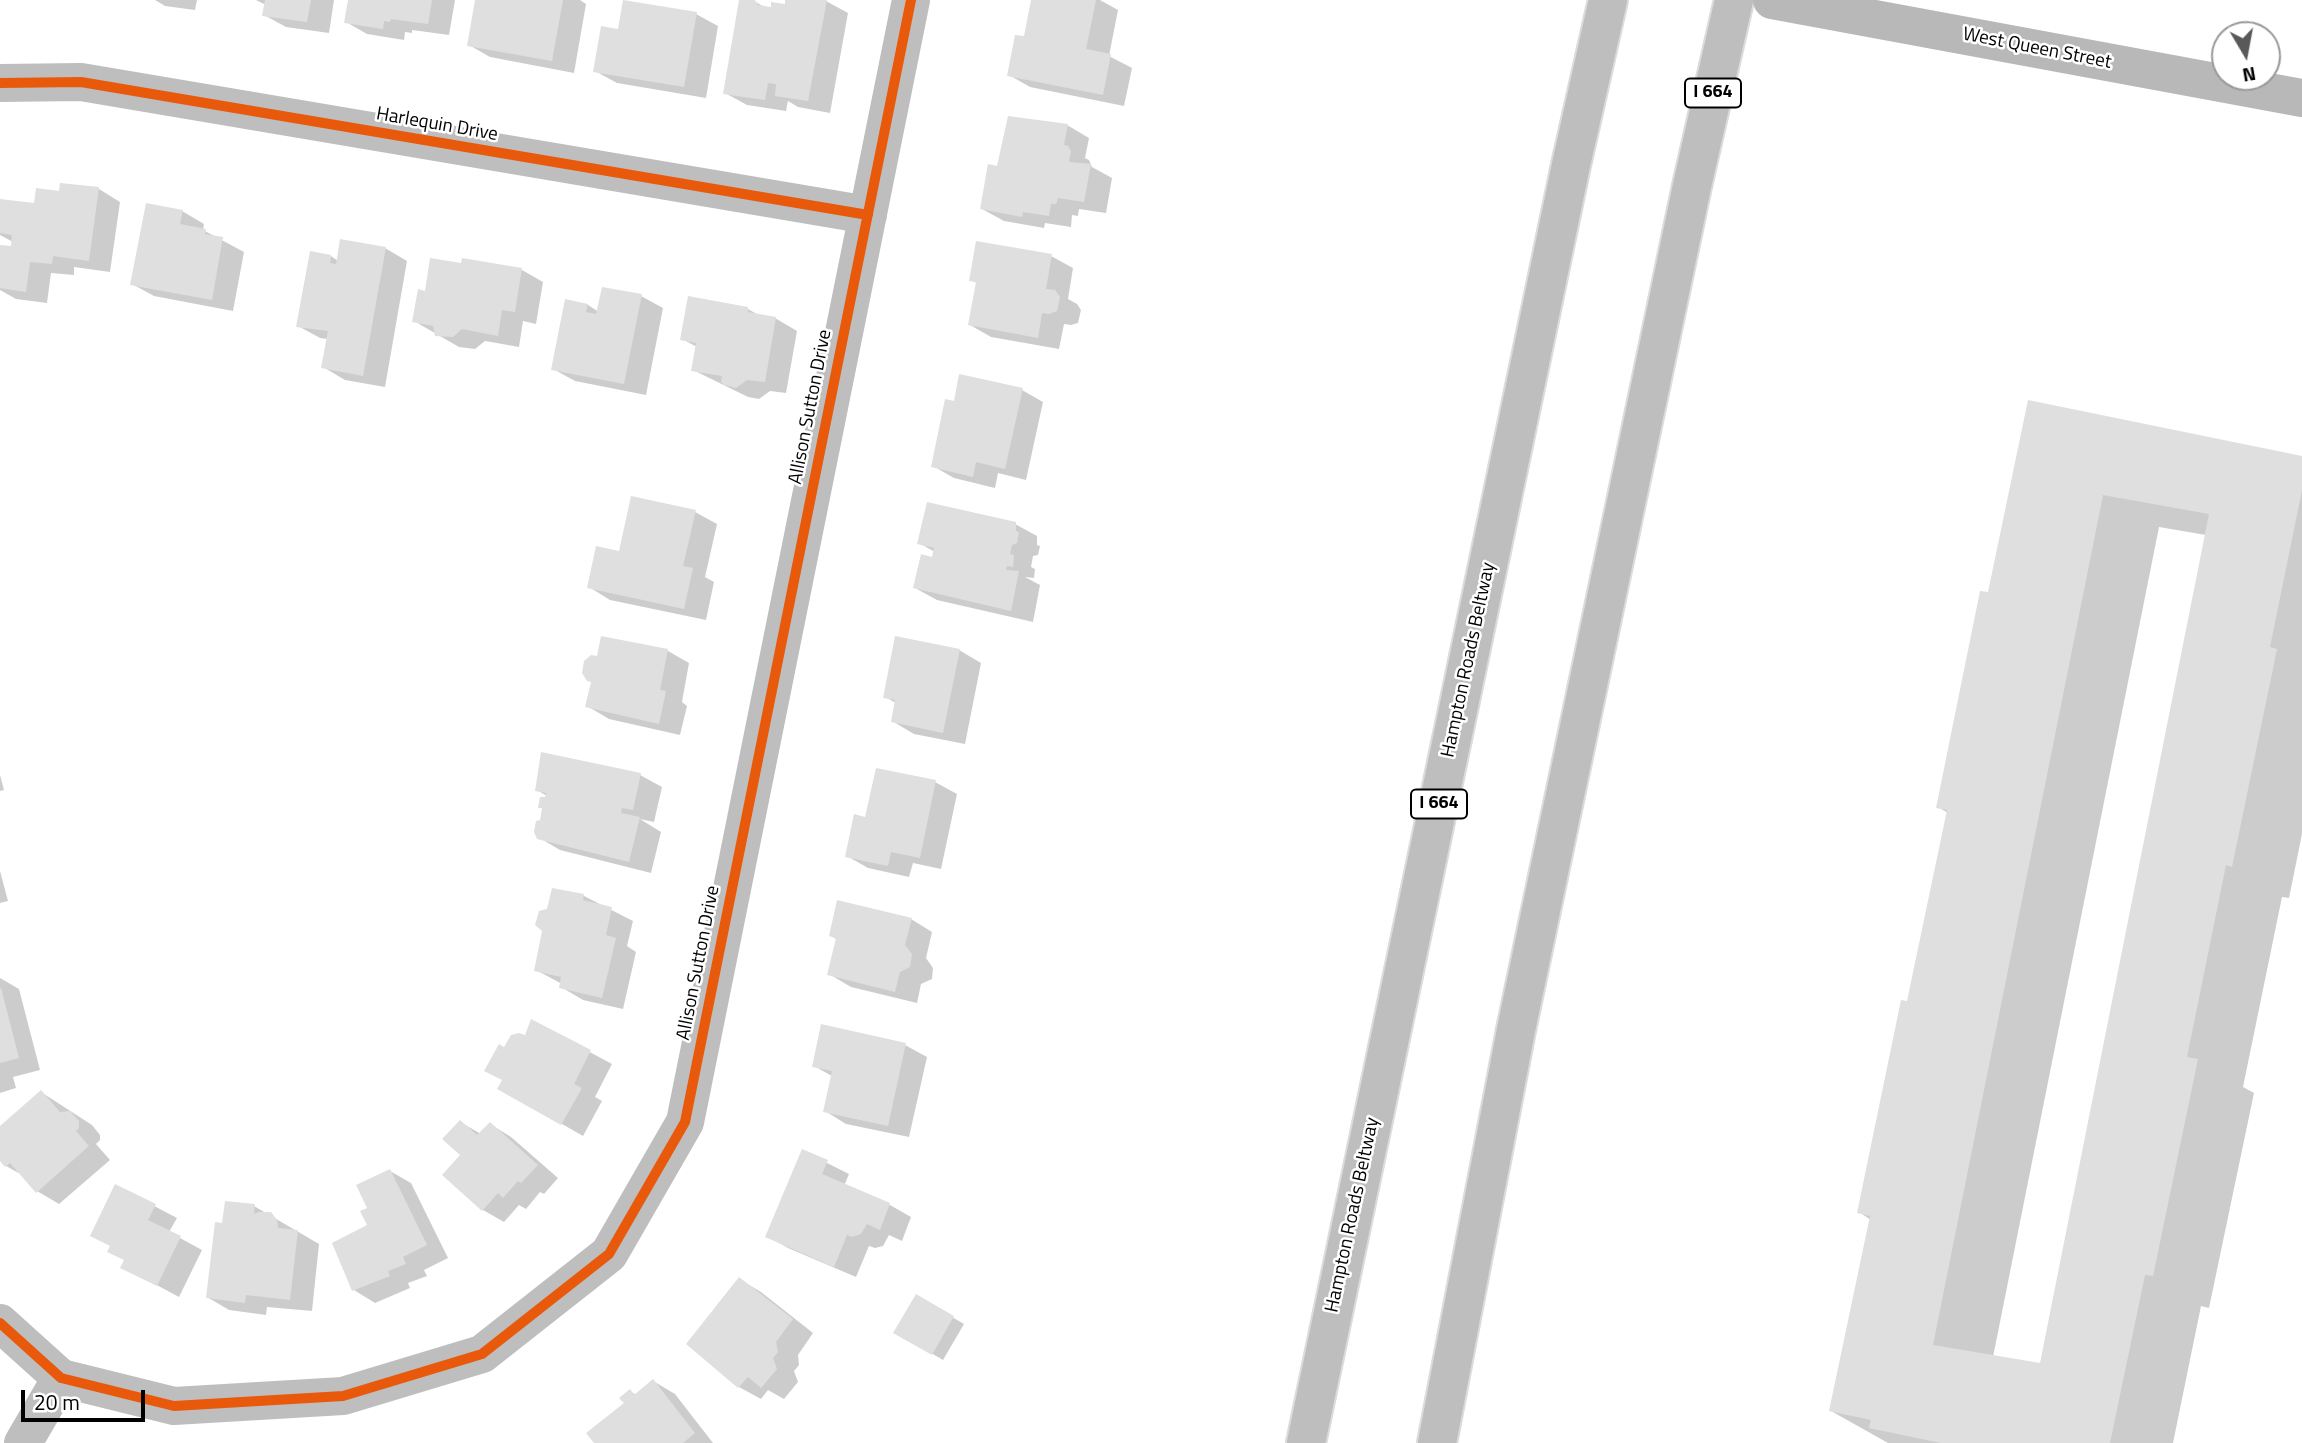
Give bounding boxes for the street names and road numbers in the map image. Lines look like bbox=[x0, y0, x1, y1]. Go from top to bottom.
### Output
street label: West Queen Street bbox=[1961, 23, 2113, 75]
road number: I 664 bbox=[1685, 78, 1741, 108]
street label: Harlequin Drive bbox=[374, 103, 500, 147]
street label: Allison Sutton Drive bbox=[785, 328, 837, 486]
street label: Hampton Roads Beltway bbox=[1437, 560, 1501, 760]
road number: I 664 bbox=[1411, 790, 1467, 818]
street label: Allison Sutton Drive bbox=[673, 884, 725, 1042]
street label: Hampton Roads Beltway bbox=[1321, 1115, 1385, 1315]

